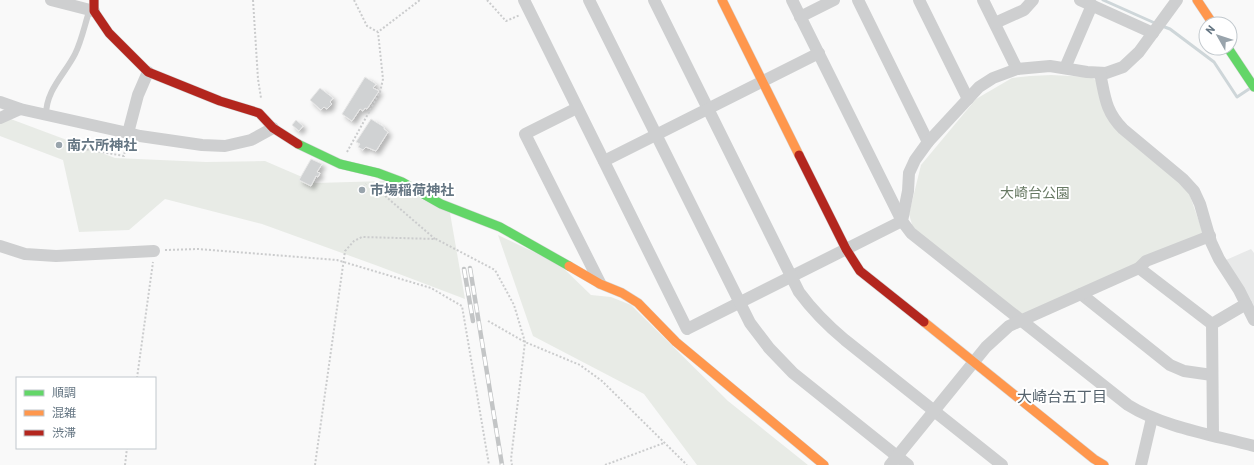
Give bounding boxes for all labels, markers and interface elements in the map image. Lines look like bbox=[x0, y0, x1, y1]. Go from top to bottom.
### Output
north arrow bbox=[1198, 16, 1238, 56]
text: N bbox=[1202, 22, 1217, 36]
place label: 南六所神社 bbox=[67, 136, 137, 153]
marker: 南六所神社 bbox=[54, 140, 64, 150]
place label: 市場稲荷神社 bbox=[370, 181, 454, 198]
park label: 大崎台公園 bbox=[1000, 184, 1070, 201]
marker: 市場稲荷神社 bbox=[357, 185, 367, 195]
legend bbox=[16, 377, 156, 449]
text: 順調 bbox=[52, 385, 76, 399]
district label: 大崎台五丁目 bbox=[1017, 387, 1107, 405]
text: 混雑 bbox=[52, 405, 76, 419]
text: 渋滞 bbox=[52, 425, 76, 439]

